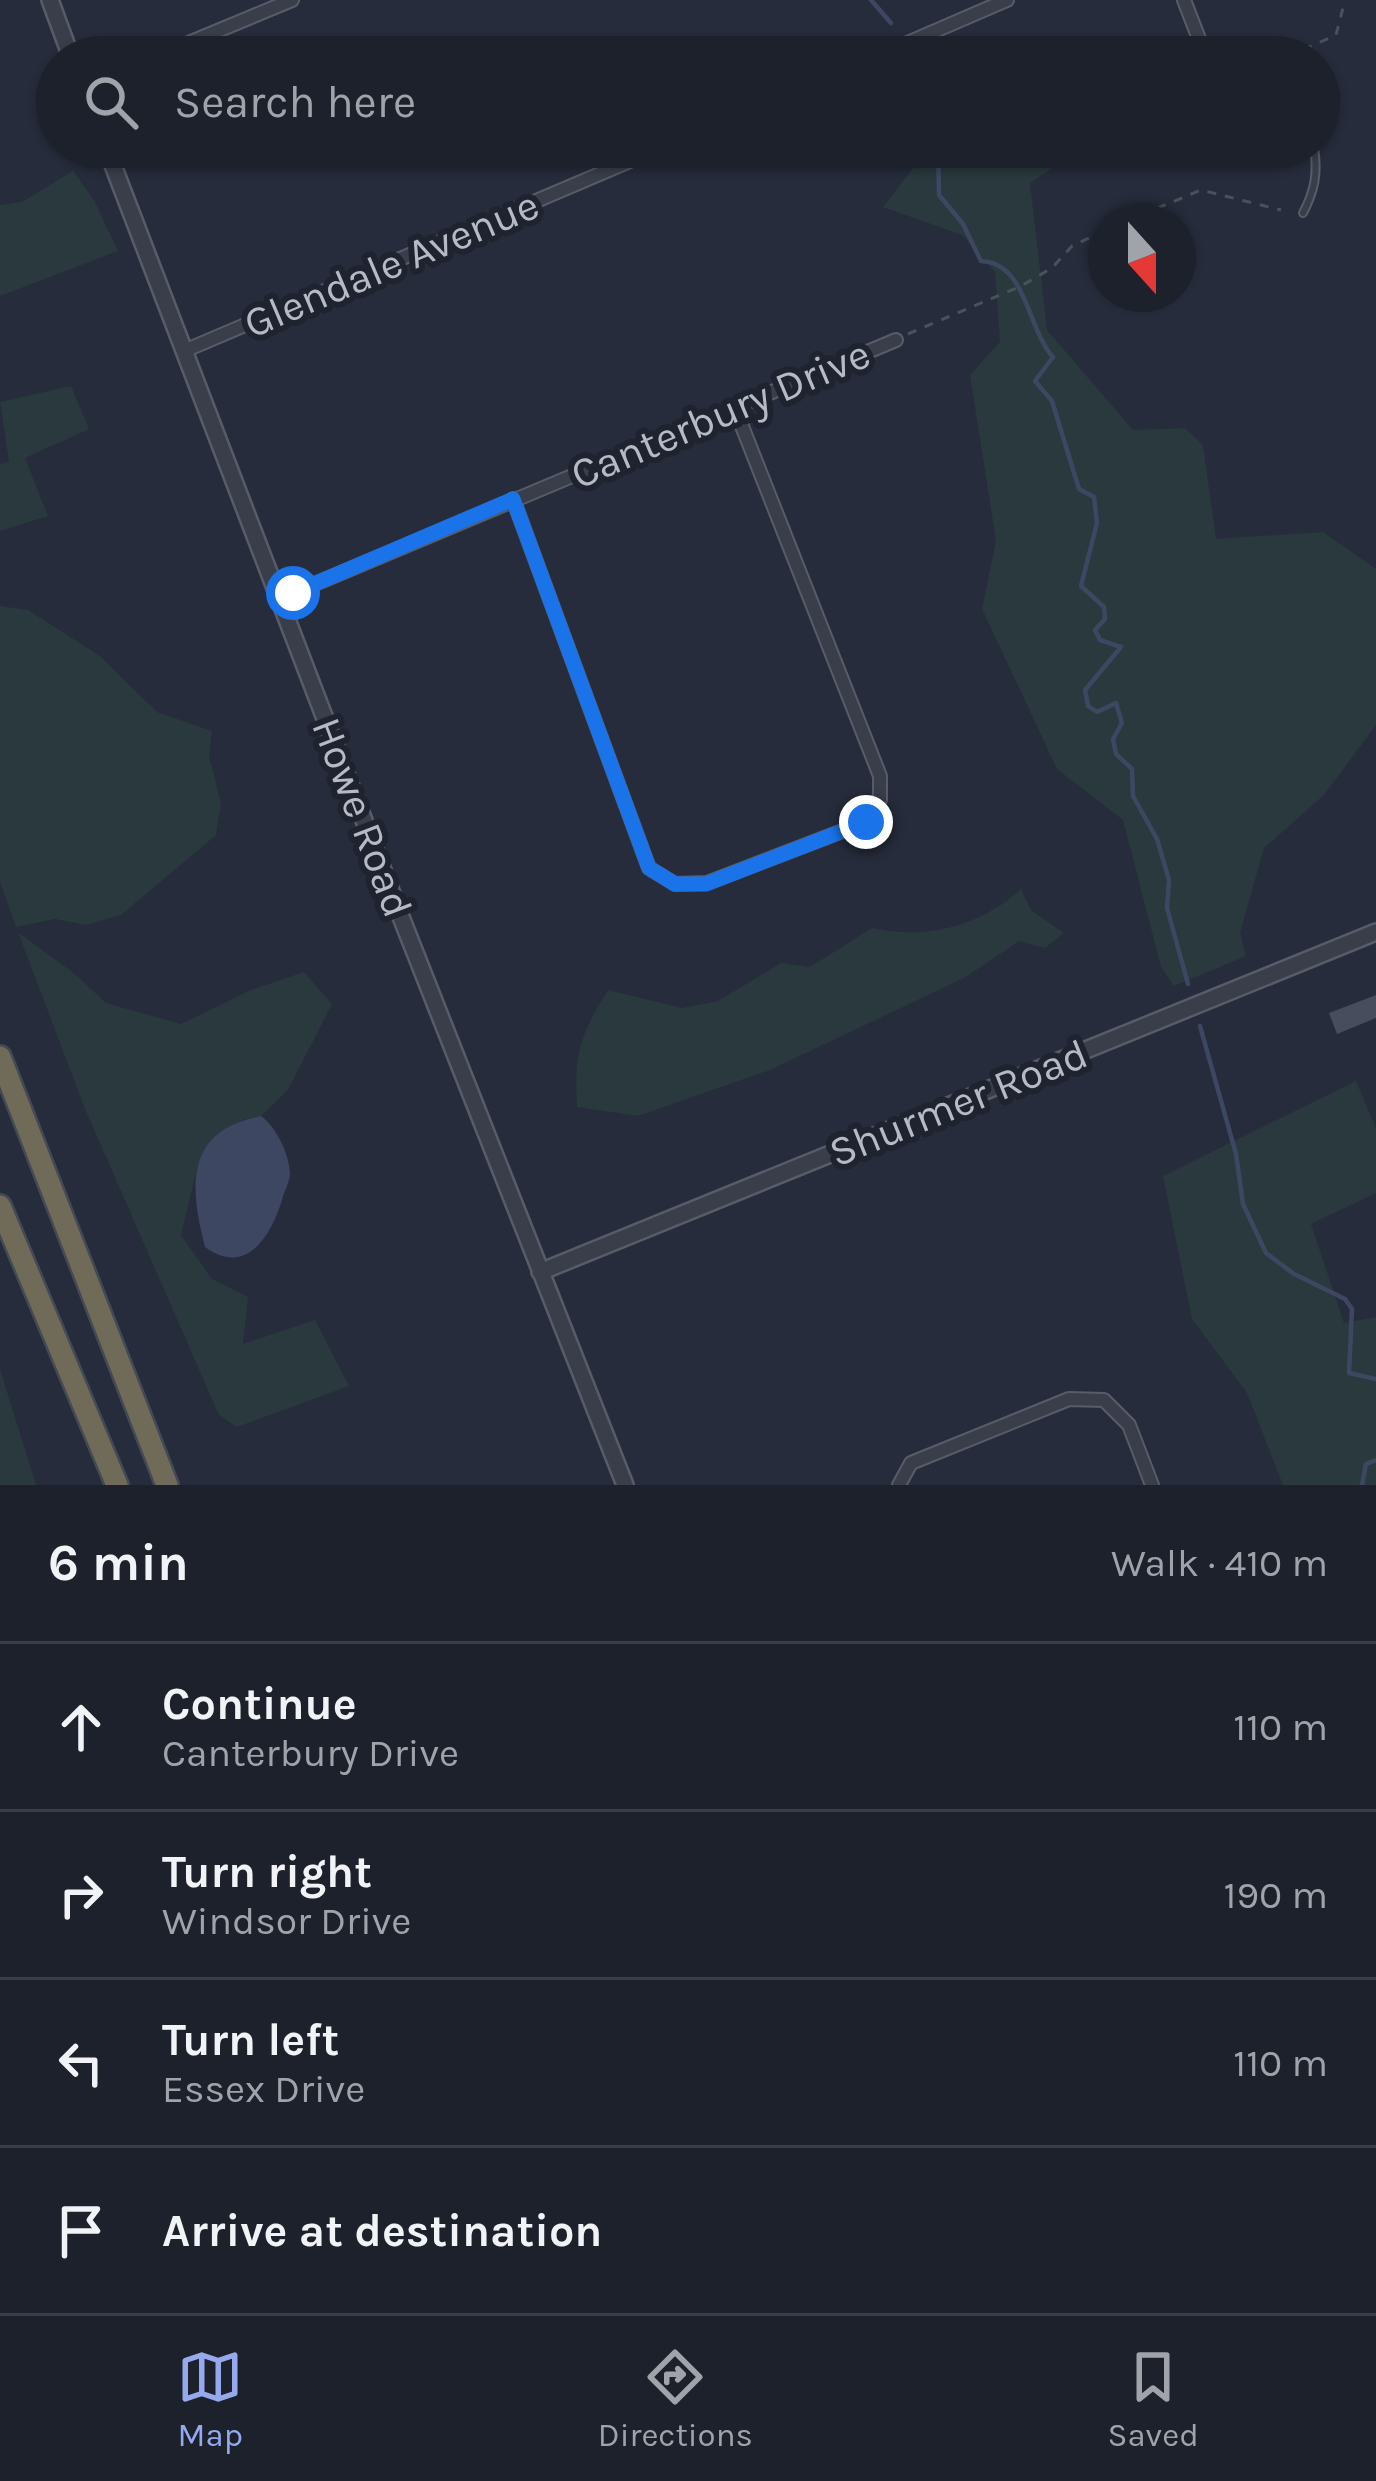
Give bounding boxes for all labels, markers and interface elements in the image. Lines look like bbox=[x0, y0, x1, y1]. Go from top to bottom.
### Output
search box bbox=[36, 36, 1340, 168]
icon: search bbox=[78, 69, 144, 135]
text: Search here bbox=[174, 76, 416, 128]
street label: Glendale Avenue bbox=[237, 179, 546, 349]
north arrow bbox=[1088, 204, 1196, 312]
street label: Canterbury Drive bbox=[563, 328, 877, 499]
route start bbox=[266, 566, 320, 620]
street label: Howe Road bbox=[301, 711, 423, 924]
route end bbox=[839, 795, 893, 849]
street label: Shurmer Road bbox=[822, 1028, 1095, 1177]
text: 6 min bbox=[48, 1533, 189, 1593]
text: Walk · 410 m bbox=[1111, 1540, 1328, 1586]
text: Continue bbox=[162, 1678, 357, 1730]
icon: ahead bbox=[48, 1694, 114, 1760]
text: 110 m bbox=[1233, 1704, 1328, 1750]
text: Canterbury Drive bbox=[162, 1730, 459, 1776]
text: Turn right bbox=[162, 1846, 372, 1898]
icon: right bbox=[48, 1862, 114, 1928]
text: 190 m bbox=[1224, 1872, 1328, 1918]
text: Windsor Drive bbox=[162, 1898, 411, 1944]
text: Turn left bbox=[162, 2014, 339, 2066]
icon: left bbox=[48, 2030, 114, 2096]
text: 110 m bbox=[1233, 2040, 1328, 2086]
text: Essex Drive bbox=[162, 2066, 365, 2112]
icon: arrive bbox=[48, 2198, 114, 2264]
text: Arrive at destination bbox=[162, 2205, 602, 2257]
tab: Map bbox=[177, 2344, 243, 2454]
tab: Directions bbox=[598, 2344, 753, 2454]
tab: Saved bbox=[1108, 2344, 1199, 2454]

